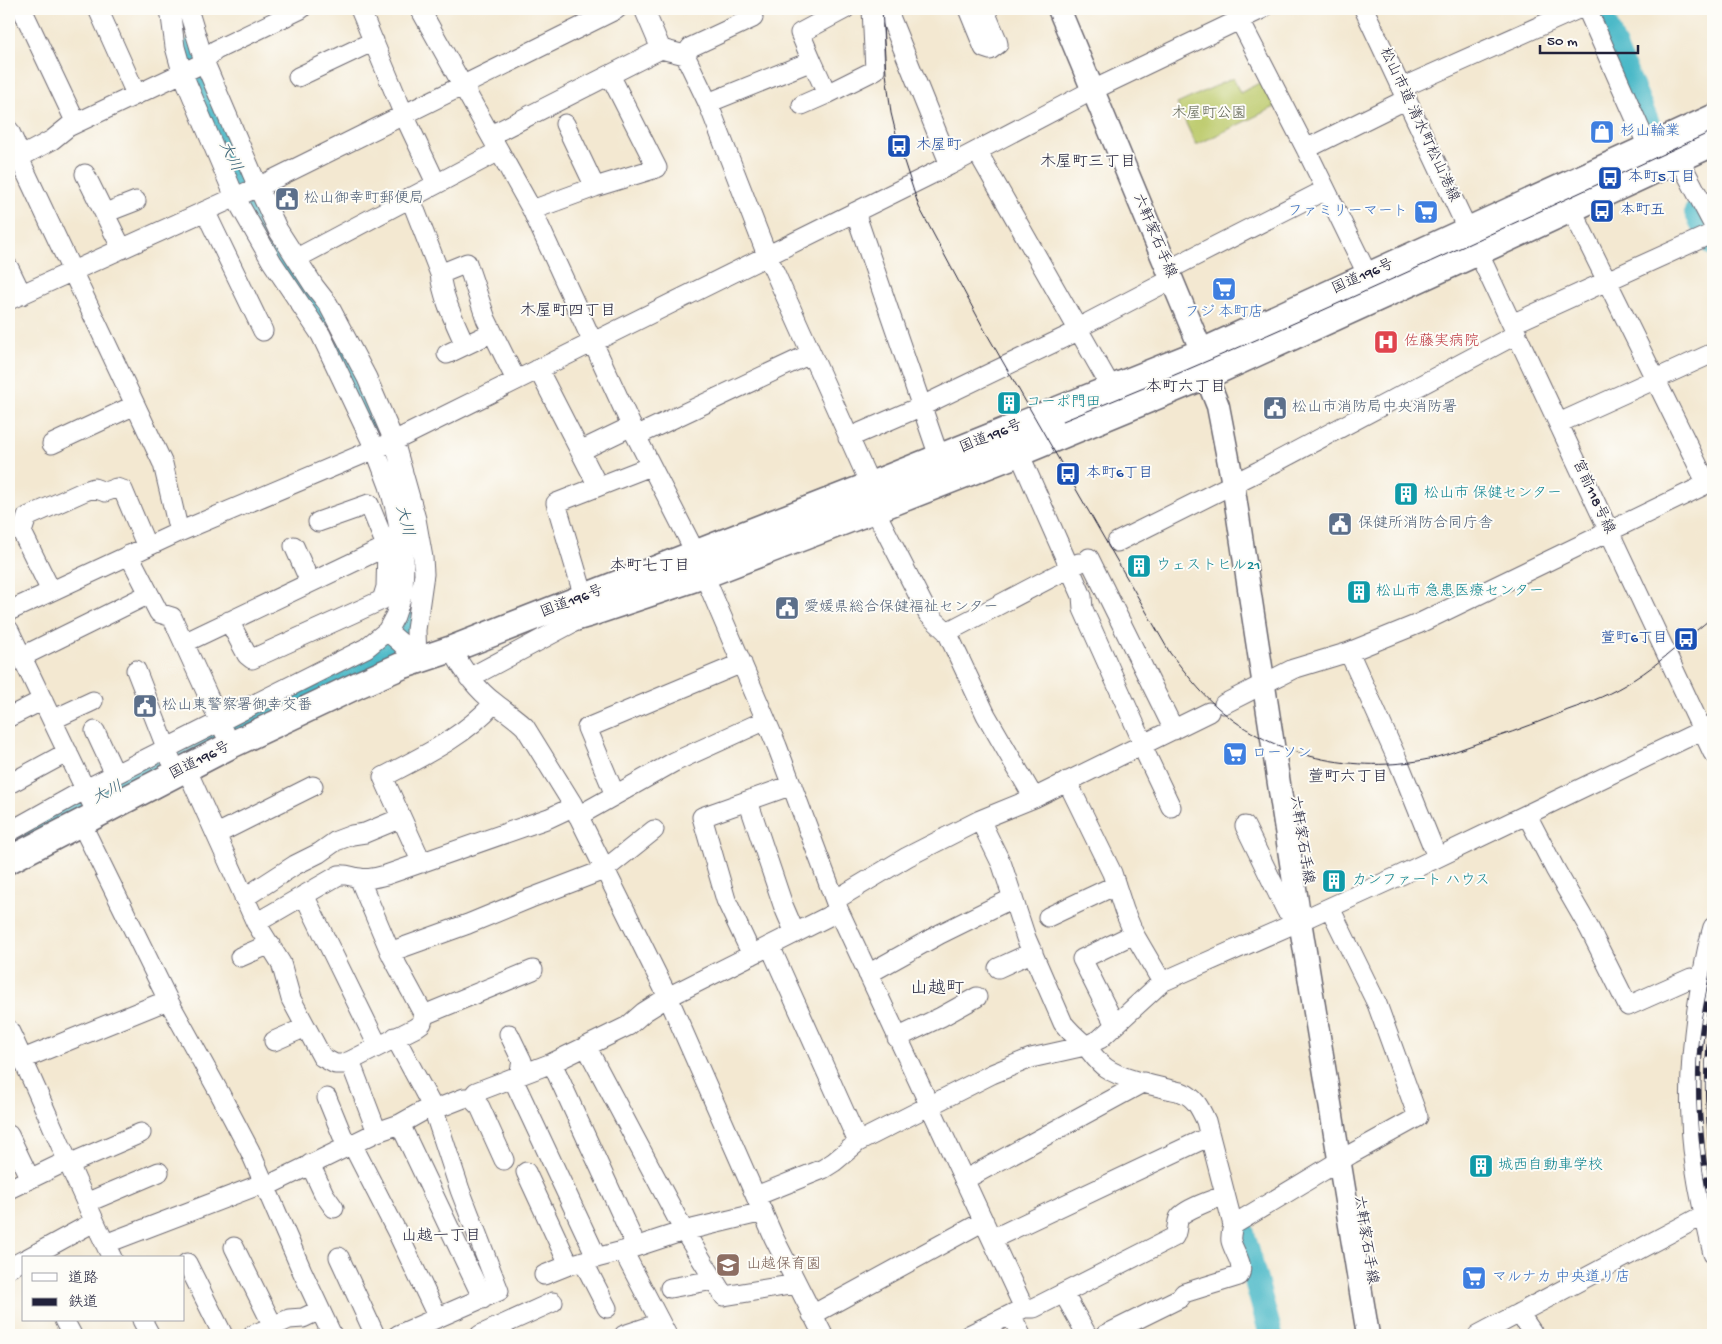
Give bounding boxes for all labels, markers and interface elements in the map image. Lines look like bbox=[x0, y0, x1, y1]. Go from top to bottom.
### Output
scale bar bbox=[1540, 22, 1637, 54]
text: 50 m bbox=[1547, 33, 1578, 51]
street label: 松山市道 清水町松山港線 bbox=[1375, 44, 1464, 205]
park label: 木屋町公園 bbox=[1171, 104, 1247, 123]
shop icon: 杉山輪業 bbox=[1589, 119, 1615, 145]
place label: 杉山輪業 bbox=[1620, 123, 1680, 141]
bus stop icon: 木屋町 bbox=[886, 133, 912, 159]
place label: 木屋町 bbox=[916, 136, 962, 155]
water label: 大川 bbox=[213, 138, 245, 176]
district label: 木屋町三丁目 bbox=[1040, 153, 1136, 173]
bus stop icon: 本町5丁目 bbox=[1597, 165, 1623, 191]
place label: 本町5丁目 bbox=[1628, 168, 1696, 187]
public building icon: 松山御幸町郵便局 bbox=[274, 186, 300, 212]
place label: 松山御幸町郵便局 bbox=[304, 189, 424, 208]
street label: 六軒家石手線 bbox=[1128, 191, 1181, 281]
bus stop icon: 本町五 bbox=[1589, 198, 1615, 224]
supermarket icon: ファミリーマート bbox=[1413, 199, 1439, 225]
place label: 本町五 bbox=[1620, 201, 1665, 220]
place label: ファミリーマート bbox=[1288, 203, 1408, 221]
street label: 国道196号 bbox=[1329, 255, 1397, 299]
supermarket icon: フジ 本町店 bbox=[1211, 276, 1237, 302]
district label: 木屋町四丁目 bbox=[520, 302, 616, 322]
place label: フジ 本町店 bbox=[1185, 303, 1263, 322]
hospital icon: 佐藤実病院 bbox=[1373, 329, 1399, 355]
place label: 佐藤実病院 bbox=[1404, 332, 1479, 351]
district label: 本町六丁目 bbox=[1146, 378, 1226, 398]
building icon: コーポ門田 bbox=[996, 390, 1022, 416]
place label: コーポ門田 bbox=[1026, 394, 1101, 412]
public building icon: 松山市消防局中央消防署 bbox=[1262, 395, 1288, 421]
place label: 松山市消防局中央消防署 bbox=[1292, 398, 1457, 417]
street label: 国道196号 bbox=[957, 416, 1025, 458]
street label: 宮前118号線 bbox=[1568, 456, 1619, 537]
bus stop icon: 本町6丁目 bbox=[1055, 461, 1081, 487]
place label: 本町6丁目 bbox=[1086, 464, 1154, 483]
building icon: 松山市 保健センター bbox=[1393, 481, 1419, 507]
place label: 松山市 保健センター bbox=[1424, 485, 1562, 503]
water label: 大川 bbox=[390, 503, 417, 539]
public building icon: 保健所消防合同庁舎 bbox=[1327, 511, 1353, 537]
place label: 保健所消防合同庁舎 bbox=[1358, 514, 1493, 533]
building icon: ウェストヒル21 bbox=[1126, 553, 1152, 579]
district label: 本町七丁目 bbox=[610, 557, 690, 577]
place label: ウェストヒル21 bbox=[1156, 557, 1260, 575]
building icon: 松山市 急患医療センター bbox=[1346, 579, 1372, 605]
street label: 国道196号 bbox=[538, 582, 606, 622]
place label: 松山市 急患医療センター bbox=[1376, 582, 1544, 601]
public building icon: 愛媛県総合保健福祉センター bbox=[774, 595, 800, 621]
place label: 愛媛県総合保健福祉センター bbox=[804, 598, 998, 617]
bus stop icon: 萱町6丁目 bbox=[1673, 626, 1699, 652]
place label: 萱町6丁目 bbox=[1600, 629, 1668, 648]
public building icon: 松山東警察署御幸交番 bbox=[132, 693, 158, 719]
place label: 松山東警察署御幸交番 bbox=[162, 696, 312, 715]
street label: 国道196号 bbox=[166, 738, 234, 784]
supermarket icon: ローソン bbox=[1222, 741, 1248, 767]
place label: ローソン bbox=[1252, 745, 1312, 763]
district label: 萱町六丁目 bbox=[1308, 768, 1388, 788]
water label: 大川 bbox=[89, 777, 127, 810]
street label: 六軒家石手線 bbox=[1285, 794, 1318, 886]
building icon: カンファート ハウス bbox=[1321, 868, 1347, 894]
place label: カンファート ハウス bbox=[1352, 872, 1490, 890]
district label: 山越町 bbox=[910, 978, 964, 1000]
building icon: 城西自動車学校 bbox=[1468, 1153, 1494, 1179]
place label: 城西自動車学校 bbox=[1498, 1156, 1603, 1175]
street label: 六軒家石手線 bbox=[1349, 1194, 1382, 1286]
district label: 山越一丁目 bbox=[401, 1227, 481, 1247]
school or university icon: 山越保育園 bbox=[715, 1252, 741, 1278]
place label: 山越保育園 bbox=[746, 1255, 821, 1274]
legend bbox=[22, 1256, 185, 1322]
supermarket icon: マルナカ 中央道り店 bbox=[1461, 1265, 1487, 1291]
place label: マルナカ 中央道り店 bbox=[1492, 1268, 1630, 1287]
text: 道路 bbox=[68, 1270, 98, 1288]
text: 鉄道 bbox=[68, 1294, 98, 1312]

